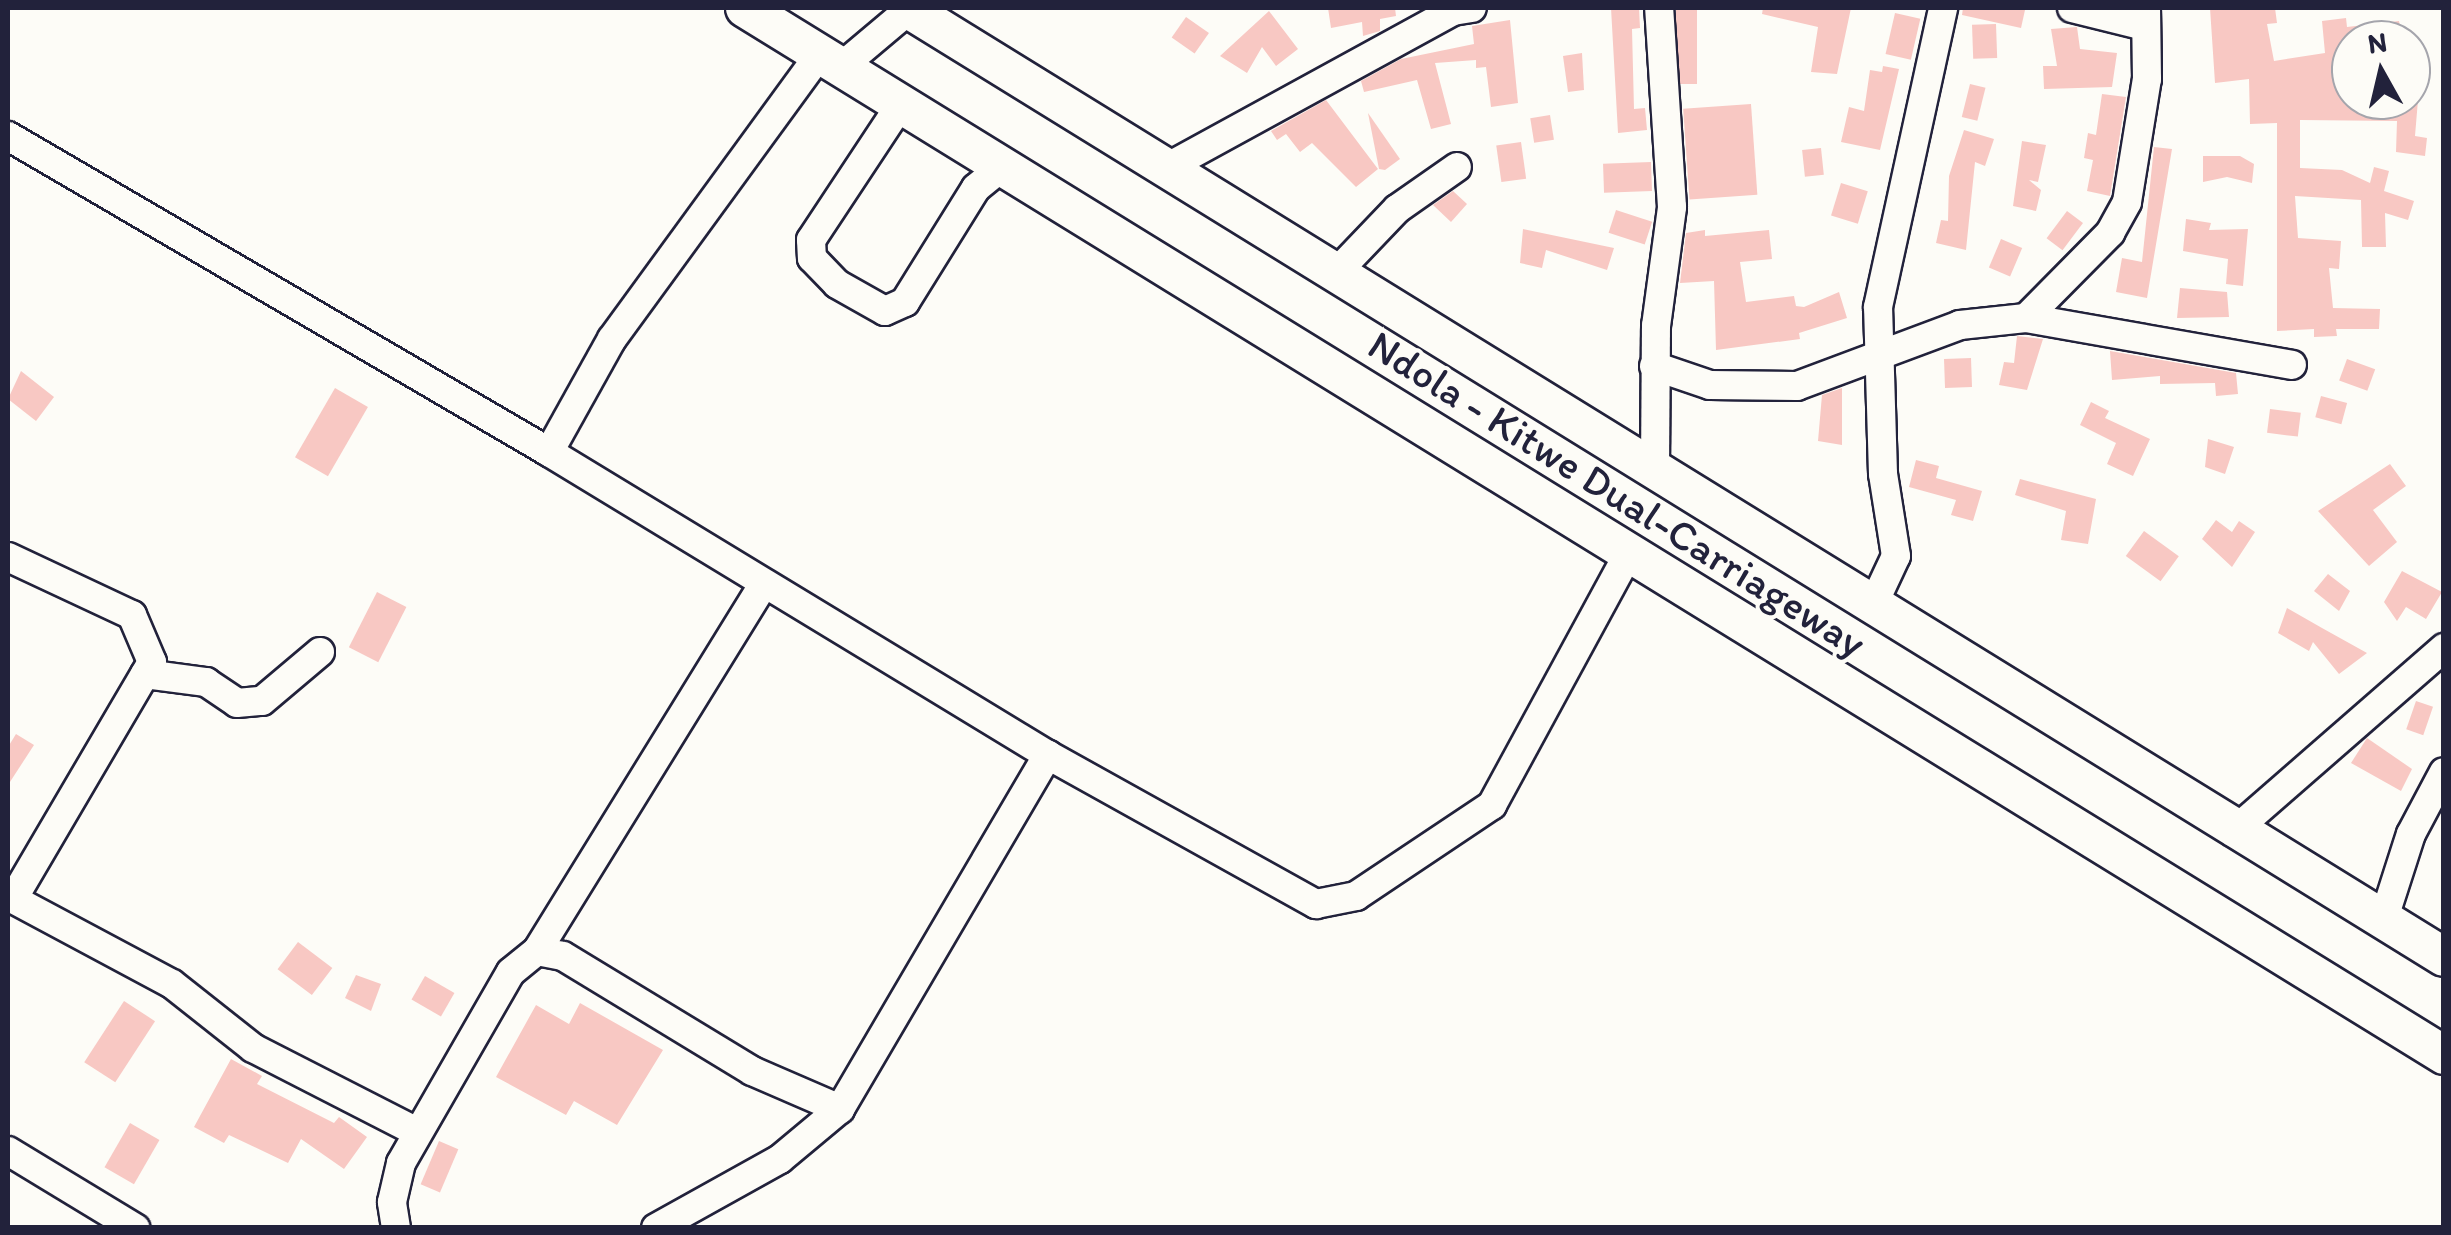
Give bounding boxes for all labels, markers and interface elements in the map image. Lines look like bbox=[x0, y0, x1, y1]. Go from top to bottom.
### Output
north arrow bbox=[2331, 20, 2431, 120]
text: N bbox=[2365, 24, 2389, 60]
street label: Ndola - Kitwe Dual-Carriageway bbox=[1359, 319, 1875, 669]

